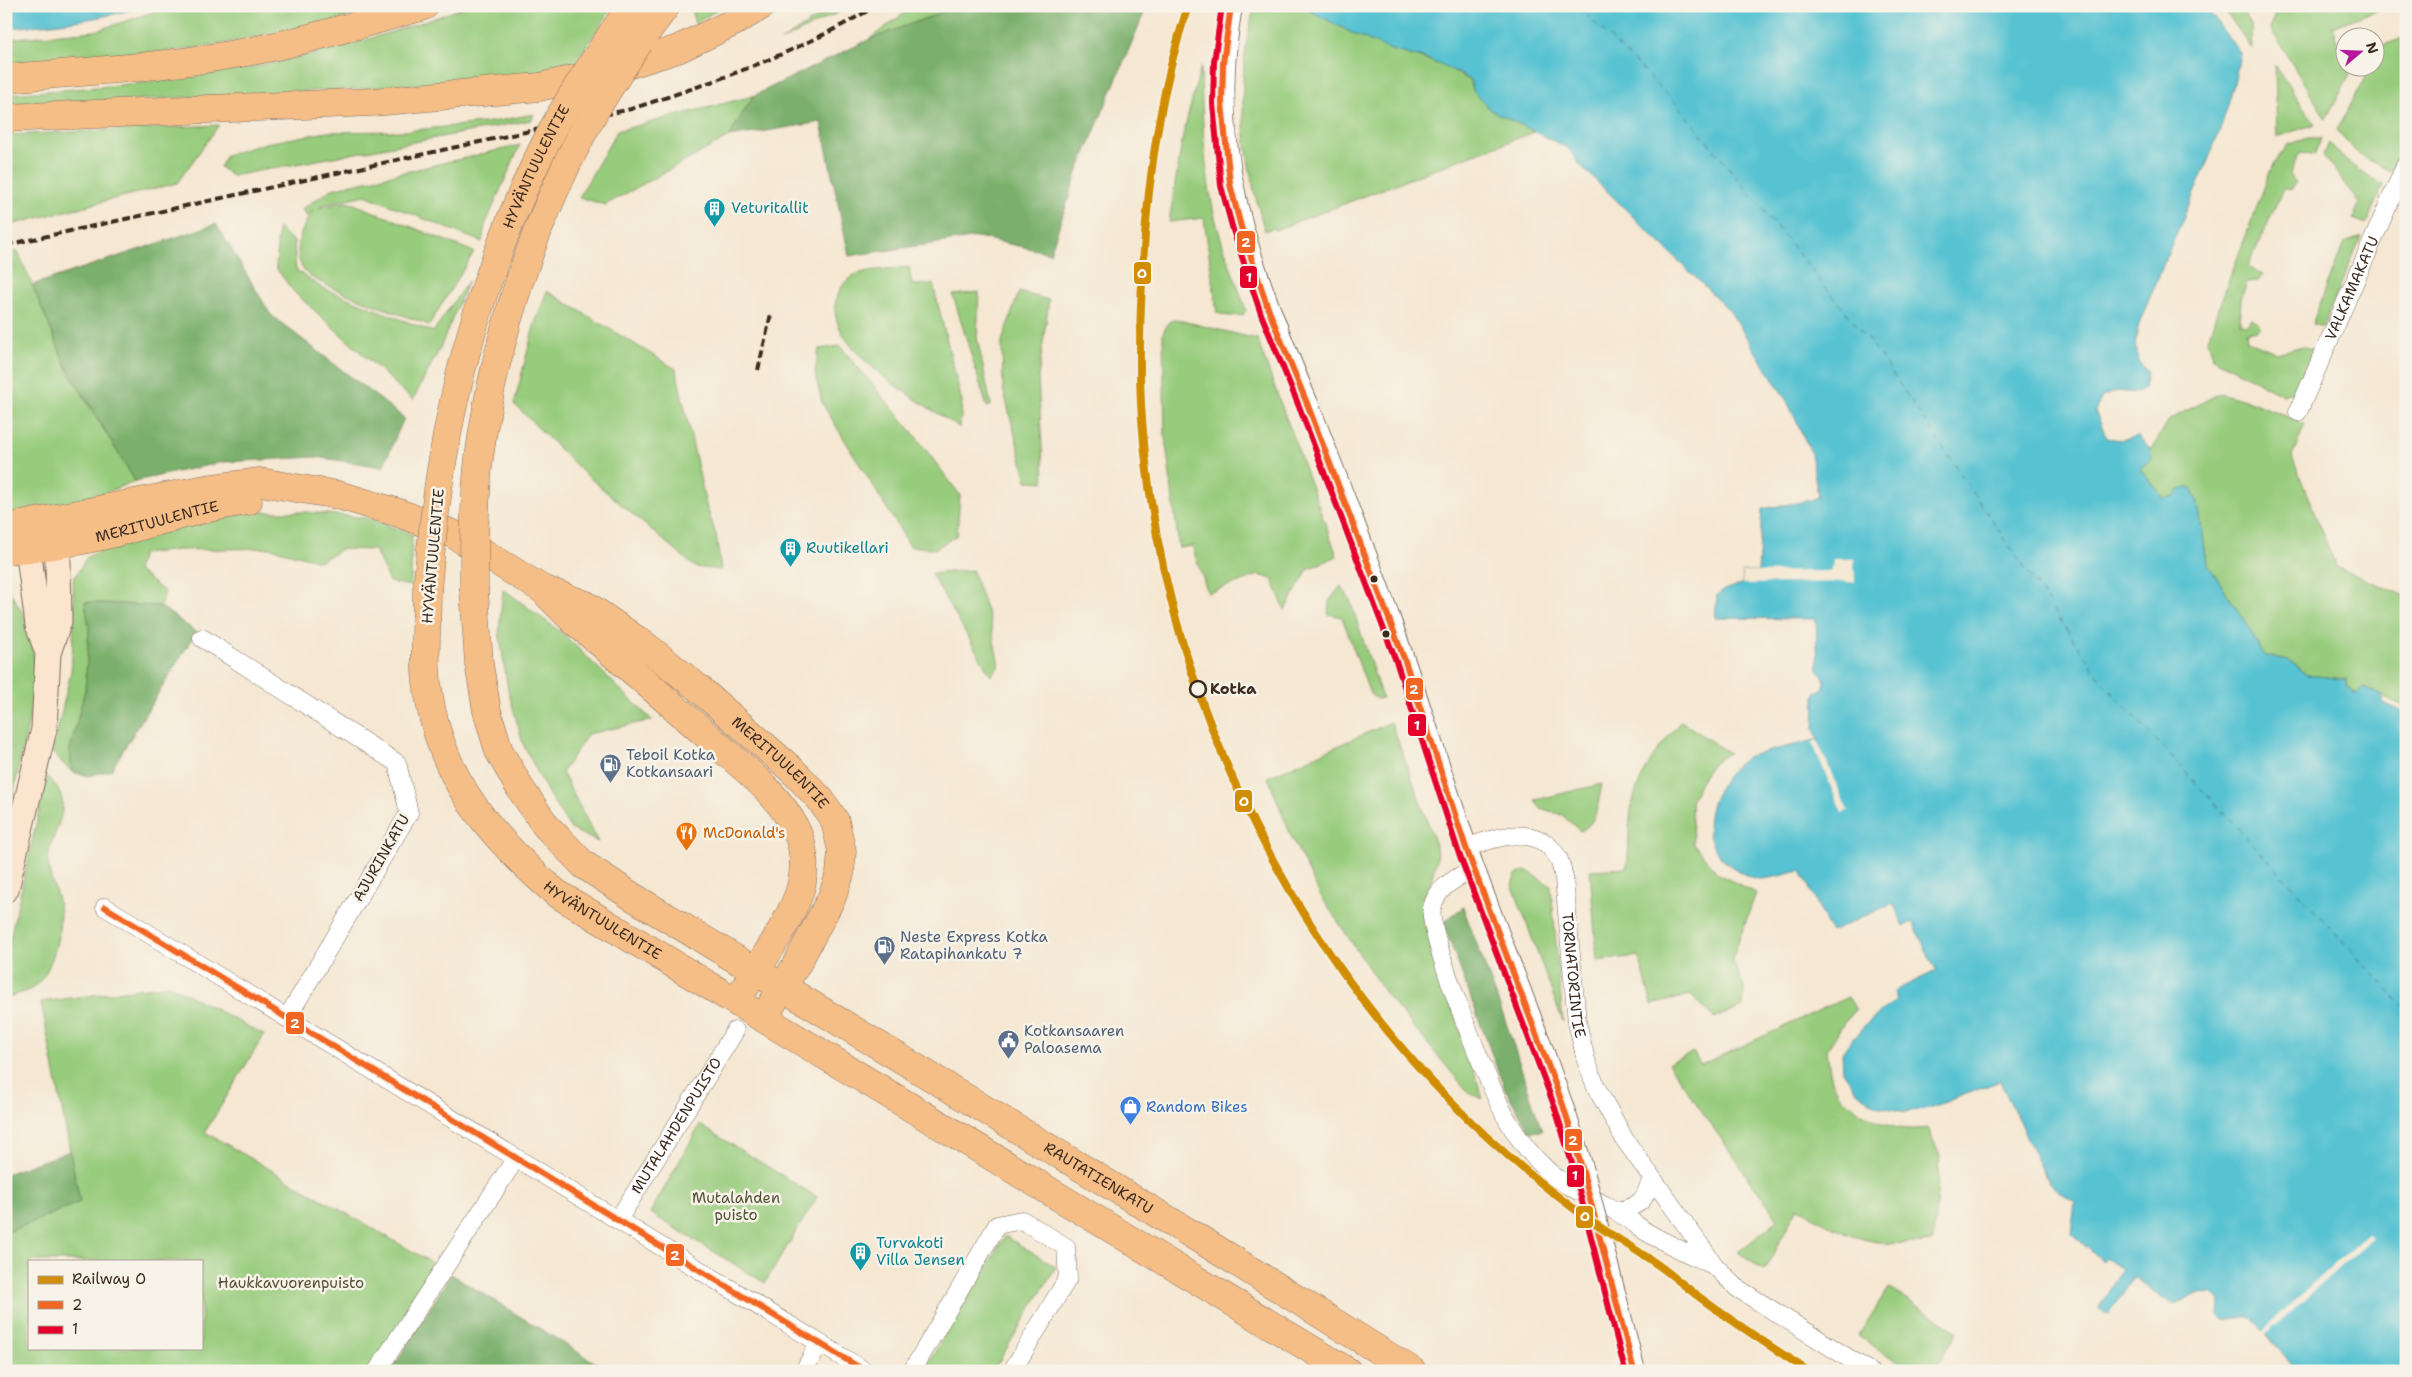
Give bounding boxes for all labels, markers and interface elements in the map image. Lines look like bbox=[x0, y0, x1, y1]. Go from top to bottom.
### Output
north arrow bbox=[2334, 28, 2384, 78]
text: N bbox=[2362, 40, 2383, 56]
street label: HYVÄNTUULENTIE bbox=[498, 101, 574, 232]
building icon: Veturitallit bbox=[703, 196, 727, 227]
place label: Veturitallit bbox=[731, 198, 809, 218]
line badge: 2 bbox=[1236, 230, 1256, 254]
text: 2 bbox=[1241, 233, 1251, 251]
street label: VALKAMAKATU bbox=[2320, 233, 2383, 343]
line badge: O bbox=[1133, 261, 1152, 285]
text: O bbox=[1137, 264, 1147, 282]
line badge: 1 bbox=[1239, 265, 1258, 289]
text: 1 bbox=[1246, 268, 1252, 286]
street label: HYVÄNTUULENTIE bbox=[417, 488, 449, 624]
street label: MERITUULENTIE bbox=[94, 496, 220, 547]
building icon: Ruutikellari bbox=[778, 536, 802, 567]
place label: Ruutikellari bbox=[806, 538, 889, 558]
unlabelled marker bbox=[1369, 574, 1379, 584]
unlabelled marker bbox=[1381, 629, 1391, 639]
line badge: 2 bbox=[1405, 677, 1424, 701]
place label: Kotka bbox=[1210, 679, 1257, 699]
marker: Kotka bbox=[1189, 680, 1207, 698]
text: 2 bbox=[1409, 680, 1419, 698]
street label: MERITUULENTIE bbox=[728, 712, 834, 812]
line badge: 1 bbox=[1407, 713, 1427, 737]
text: 1 bbox=[1414, 716, 1420, 734]
place label: Teboil Kotka Kotkansaari bbox=[626, 745, 716, 782]
fuel station icon: Teboil Kotka Kotkansaari bbox=[598, 752, 622, 783]
line badge: O bbox=[1234, 789, 1253, 813]
text: O bbox=[1239, 792, 1249, 810]
street label: AJURINKATU bbox=[348, 811, 414, 905]
restaurant icon: McDonald's bbox=[675, 821, 699, 852]
place label: McDonald's bbox=[703, 823, 785, 843]
street label: HYVÄNTUULENTIE bbox=[539, 876, 665, 964]
street label: TORNATORINTIE bbox=[1557, 912, 1590, 1040]
place label: Neste Express Kotka Ratapihankatu 7 bbox=[900, 927, 1049, 964]
fuel station icon: Neste Express Kotka Ratapihankatu 7 bbox=[872, 934, 896, 965]
line badge: 2 bbox=[285, 1011, 305, 1035]
text: 2 bbox=[290, 1014, 300, 1032]
place label: Kotkansaaren Paloasema bbox=[1024, 1021, 1124, 1058]
public building icon: Kotkansaaren Paloasema bbox=[996, 1028, 1020, 1059]
street label: MUTALAHDENPUISTO bbox=[627, 1054, 726, 1198]
shop icon: Random Bikes bbox=[1118, 1095, 1142, 1126]
place label: Random Bikes bbox=[1146, 1097, 1248, 1117]
line badge: 2 bbox=[1564, 1128, 1583, 1152]
text: 2 bbox=[1568, 1131, 1578, 1149]
street label: RAUTATIENKATU bbox=[1040, 1137, 1157, 1219]
line badge: 1 bbox=[1566, 1164, 1585, 1188]
text: 1 bbox=[1572, 1166, 1578, 1184]
park label: Mutalahden puisto bbox=[692, 1188, 780, 1225]
line badge: O bbox=[1575, 1205, 1594, 1229]
text: O bbox=[1580, 1207, 1590, 1225]
place label: Turvakoti Villa Jensen bbox=[876, 1233, 965, 1270]
building icon: Turvakoti Villa Jensen bbox=[848, 1240, 872, 1271]
line badge: 2 bbox=[665, 1243, 685, 1267]
text: 2 bbox=[670, 1246, 680, 1264]
legend bbox=[28, 1260, 202, 1350]
text: Railway O bbox=[72, 1269, 146, 1289]
park label: Haukkavuorenpuisto bbox=[218, 1273, 364, 1293]
text: 2 bbox=[72, 1295, 83, 1315]
text: 1 bbox=[72, 1319, 78, 1339]

